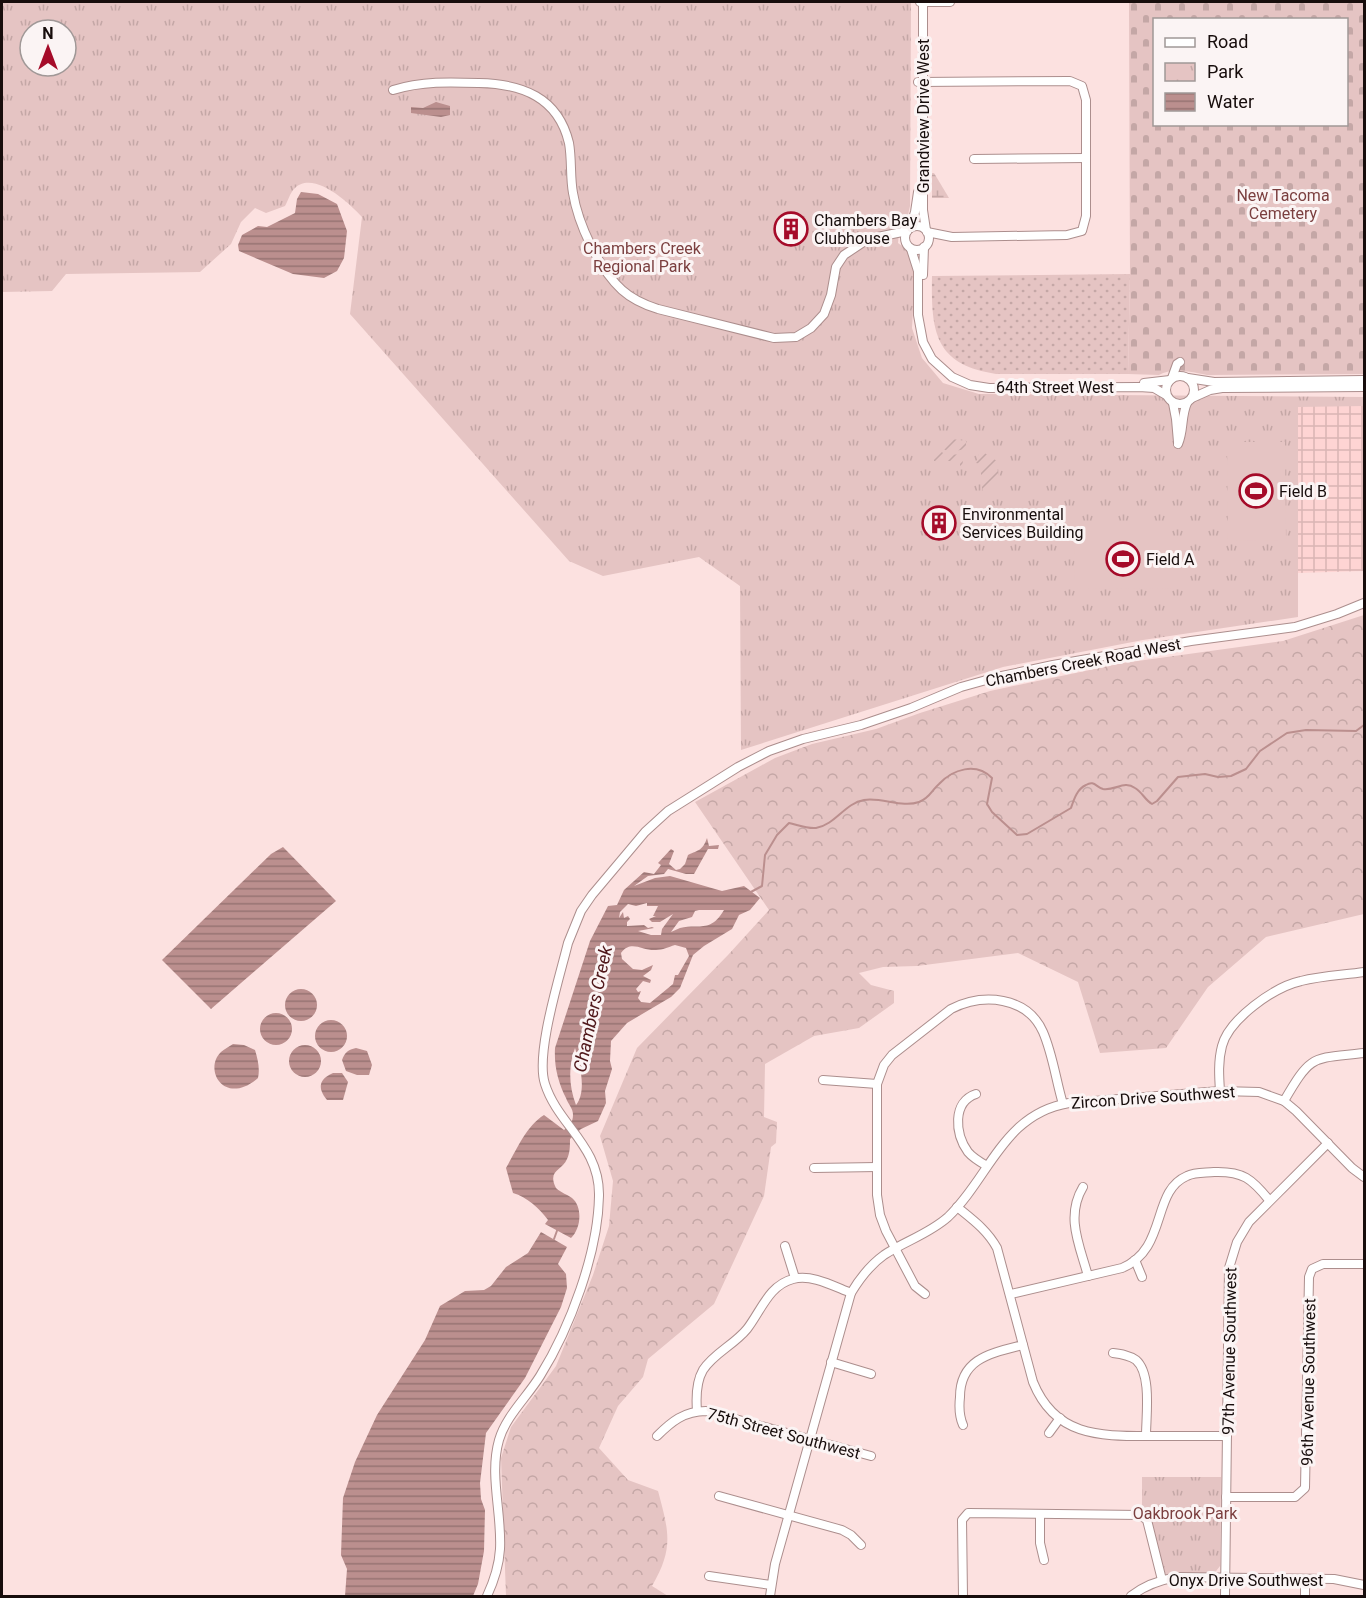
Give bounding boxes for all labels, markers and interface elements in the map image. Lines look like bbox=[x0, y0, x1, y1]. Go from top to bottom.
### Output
north arrow bbox=[18, 18, 78, 78]
legend bbox=[1153, 18, 1348, 126]
text: N bbox=[42, 24, 54, 43]
text: Road bbox=[1207, 31, 1248, 52]
street label: Grandview Drive West bbox=[914, 39, 933, 193]
text: Park bbox=[1207, 61, 1244, 82]
text: Water bbox=[1207, 91, 1254, 112]
park label: New Tacoma Cemetery bbox=[1236, 186, 1330, 223]
building icon: Chambers Bay Clubhouse bbox=[773, 211, 809, 247]
place label: Chambers Bay Clubhouse bbox=[814, 211, 918, 248]
park label: Chambers Creek Regional Park bbox=[583, 239, 702, 276]
street label: 64th Street West bbox=[996, 378, 1114, 397]
sports icon: Field B bbox=[1238, 473, 1274, 509]
place label: Field B bbox=[1279, 482, 1327, 501]
building icon: Environmental Services Building bbox=[921, 505, 957, 541]
place label: Environmental Services Building bbox=[962, 505, 1084, 542]
sports icon: Field A bbox=[1105, 541, 1141, 577]
place label: Field A bbox=[1146, 550, 1195, 569]
street label: Chambers Creek Road West bbox=[984, 634, 1182, 691]
water label: Chambers Creek bbox=[569, 943, 616, 1074]
street label: Zircon Drive Southwest bbox=[1070, 1082, 1236, 1113]
street label: 97th Avenue Southwest bbox=[1219, 1267, 1240, 1435]
street label: 96th Avenue Southwest bbox=[1298, 1298, 1319, 1466]
street label: 75th Street Southwest bbox=[705, 1404, 862, 1463]
park label: Oakbrook Park bbox=[1133, 1504, 1238, 1523]
street label: Onyx Drive Southwest bbox=[1169, 1571, 1323, 1590]

